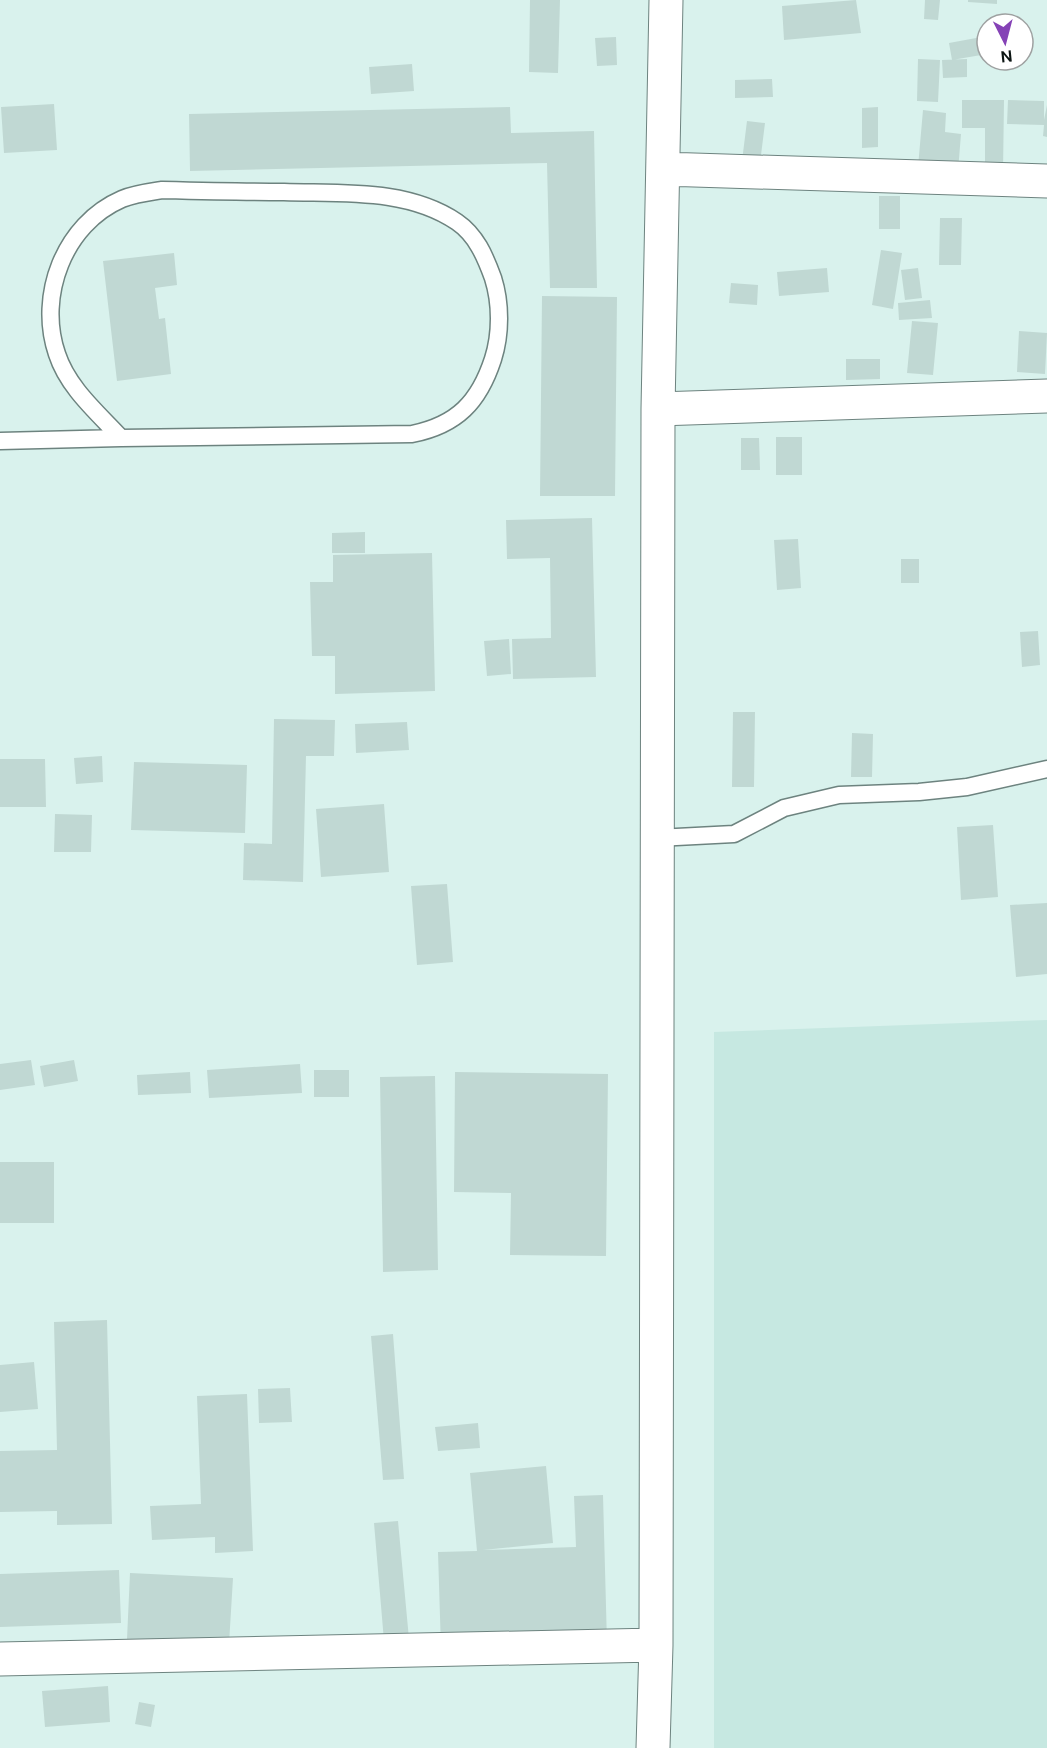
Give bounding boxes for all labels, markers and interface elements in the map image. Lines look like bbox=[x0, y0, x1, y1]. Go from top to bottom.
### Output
north arrow bbox=[975, 12, 1035, 72]
text: N bbox=[1000, 45, 1013, 67]

